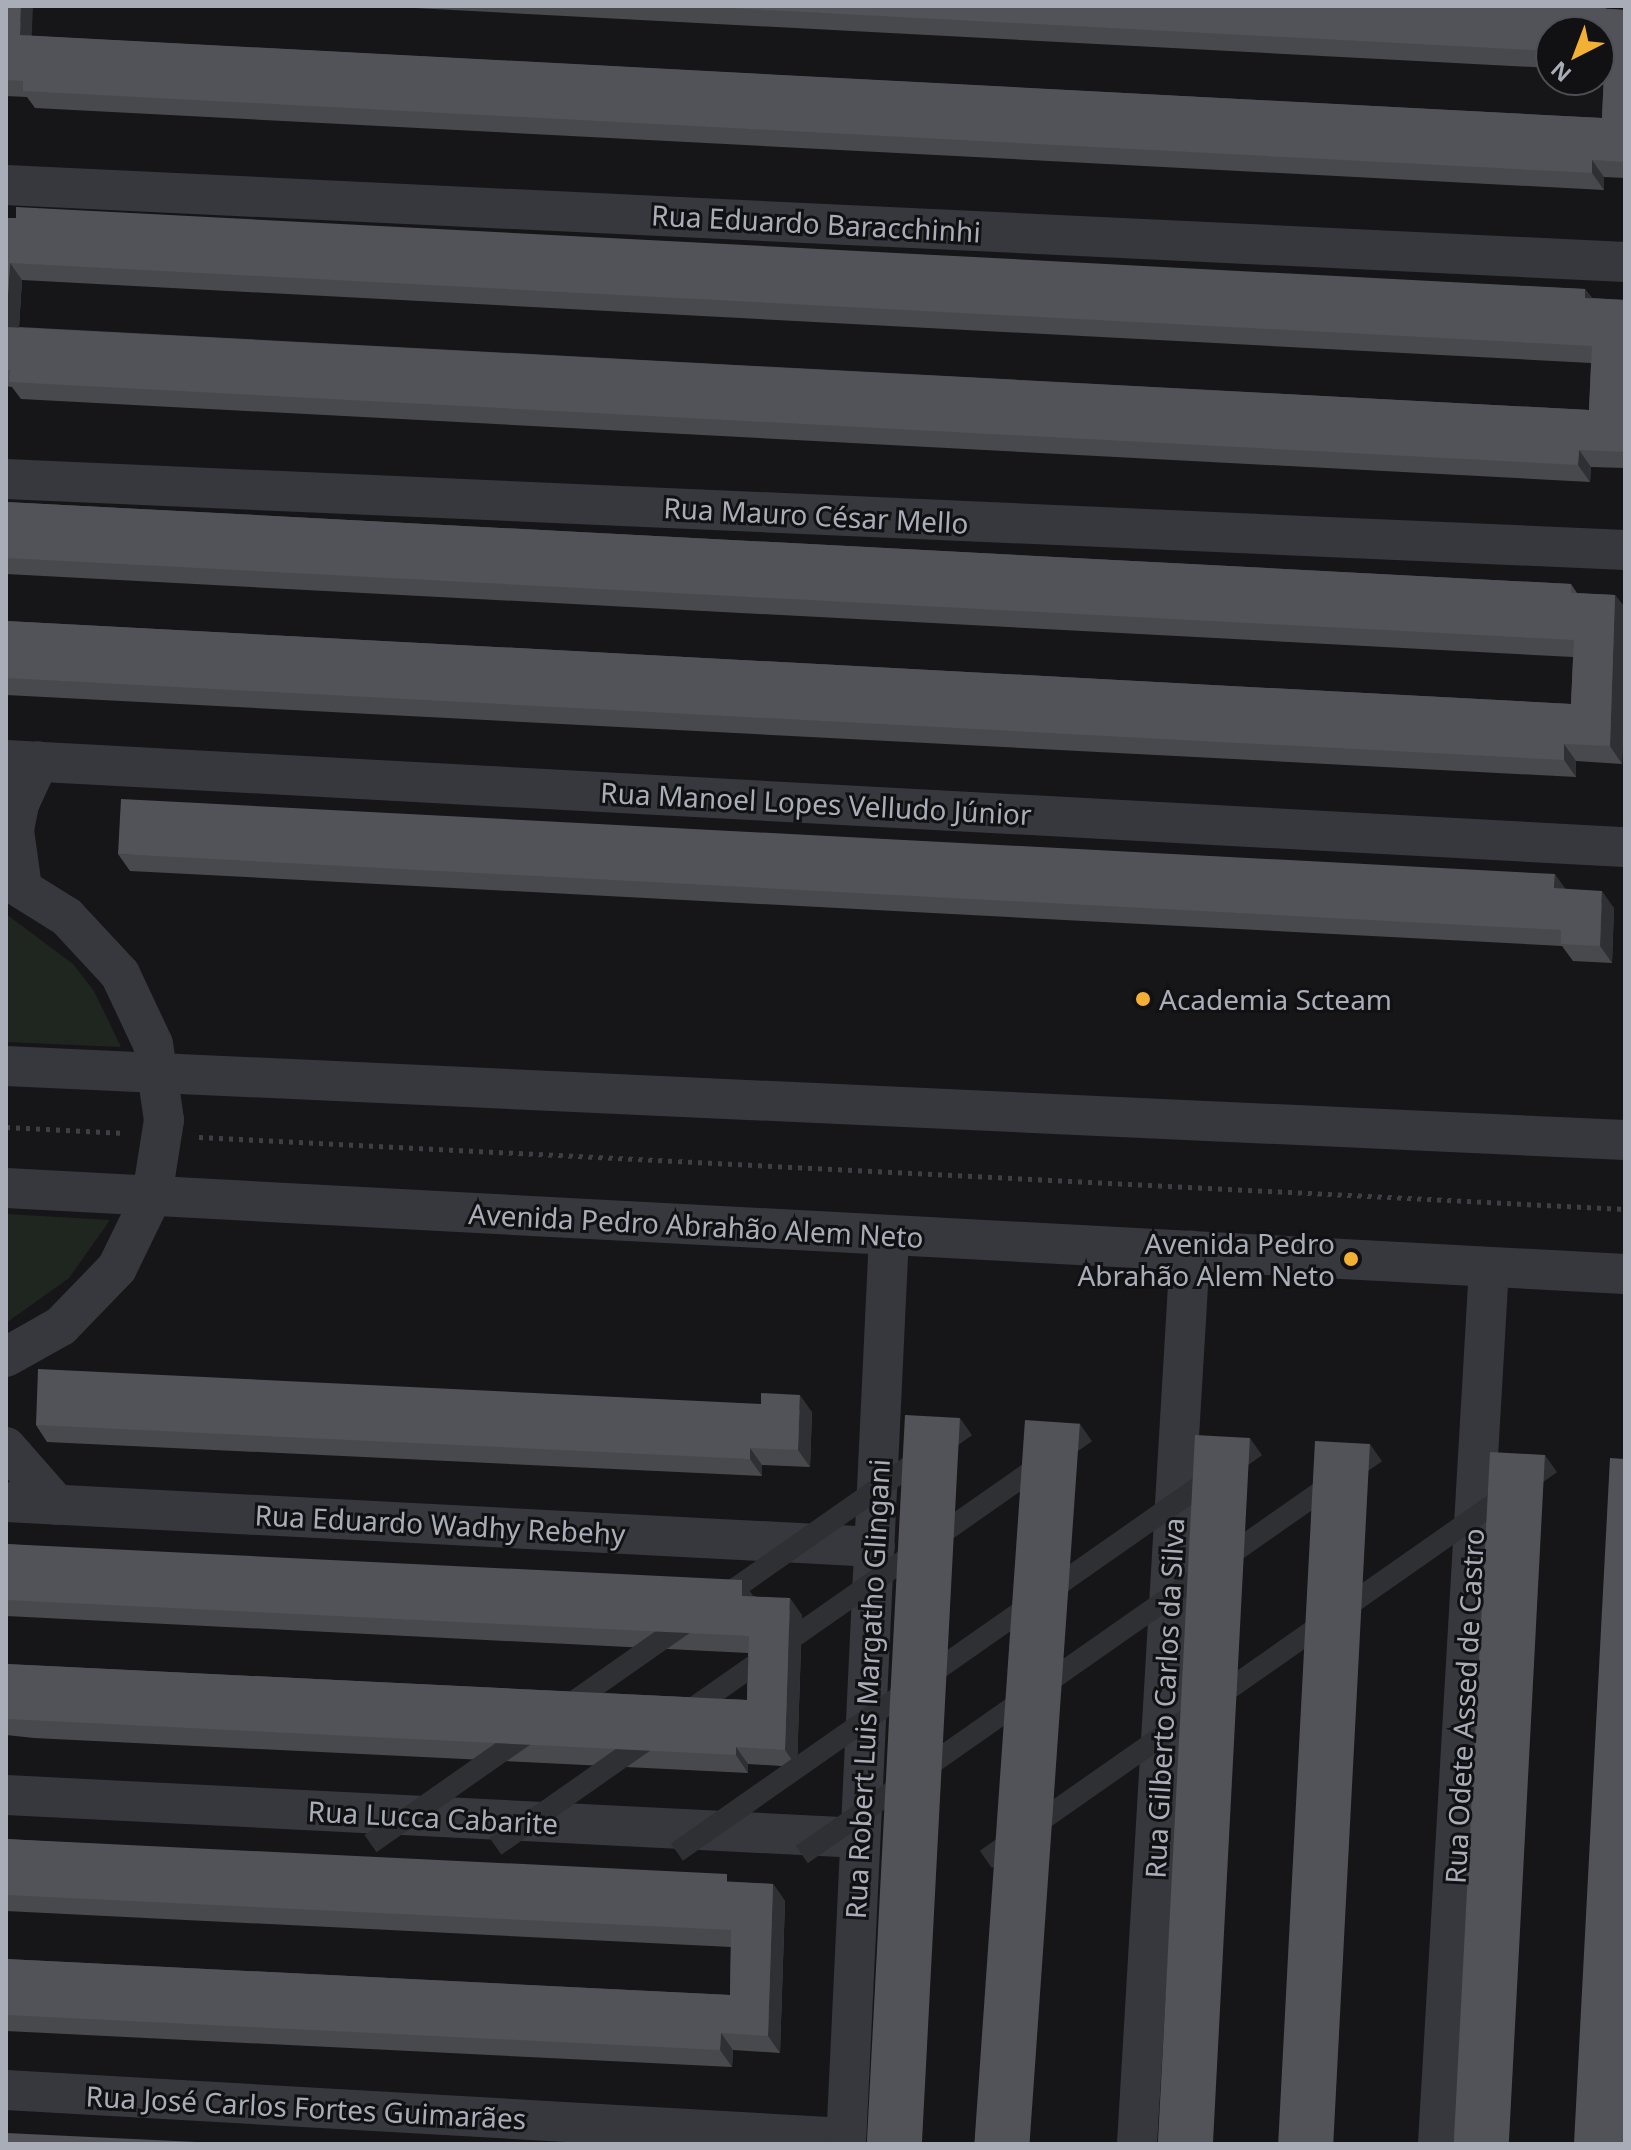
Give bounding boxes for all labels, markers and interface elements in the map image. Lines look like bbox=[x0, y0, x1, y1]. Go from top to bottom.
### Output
north arrow bbox=[1535, 16, 1615, 96]
text: N bbox=[1544, 55, 1577, 89]
street label: Rua Eduardo Baracchinhi bbox=[650, 198, 982, 248]
street label: Rua Mauro César Mello bbox=[663, 490, 969, 540]
street label: Rua Manoel Lopes Velludo Júnior bbox=[599, 775, 1033, 831]
place label: Academia Scteam bbox=[1159, 982, 1392, 1016]
marker: Academia Scteam bbox=[1134, 990, 1152, 1008]
street label: Avenida Pedro Abrahão Alem Neto bbox=[468, 1196, 924, 1254]
place label: Avenida Pedro Abrahão Alem Neto bbox=[1077, 1226, 1335, 1292]
marker: Avenida Pedro Abrahão Alem Neto bbox=[1342, 1250, 1360, 1268]
street label: Rua Robert Luis Margatho Glingani bbox=[838, 1458, 896, 1920]
street label: Rua Eduardo Wadhy Rebehy bbox=[254, 1498, 626, 1550]
street label: Rua Gilberto Carlos da Silva bbox=[1138, 1517, 1190, 1879]
street label: Rua Odete Assed de Castro bbox=[1438, 1527, 1490, 1885]
street label: Rua Lucca Cabarite bbox=[307, 1794, 559, 1840]
street label: Rua José Carlos Fortes Guimarães bbox=[85, 2079, 527, 2135]

